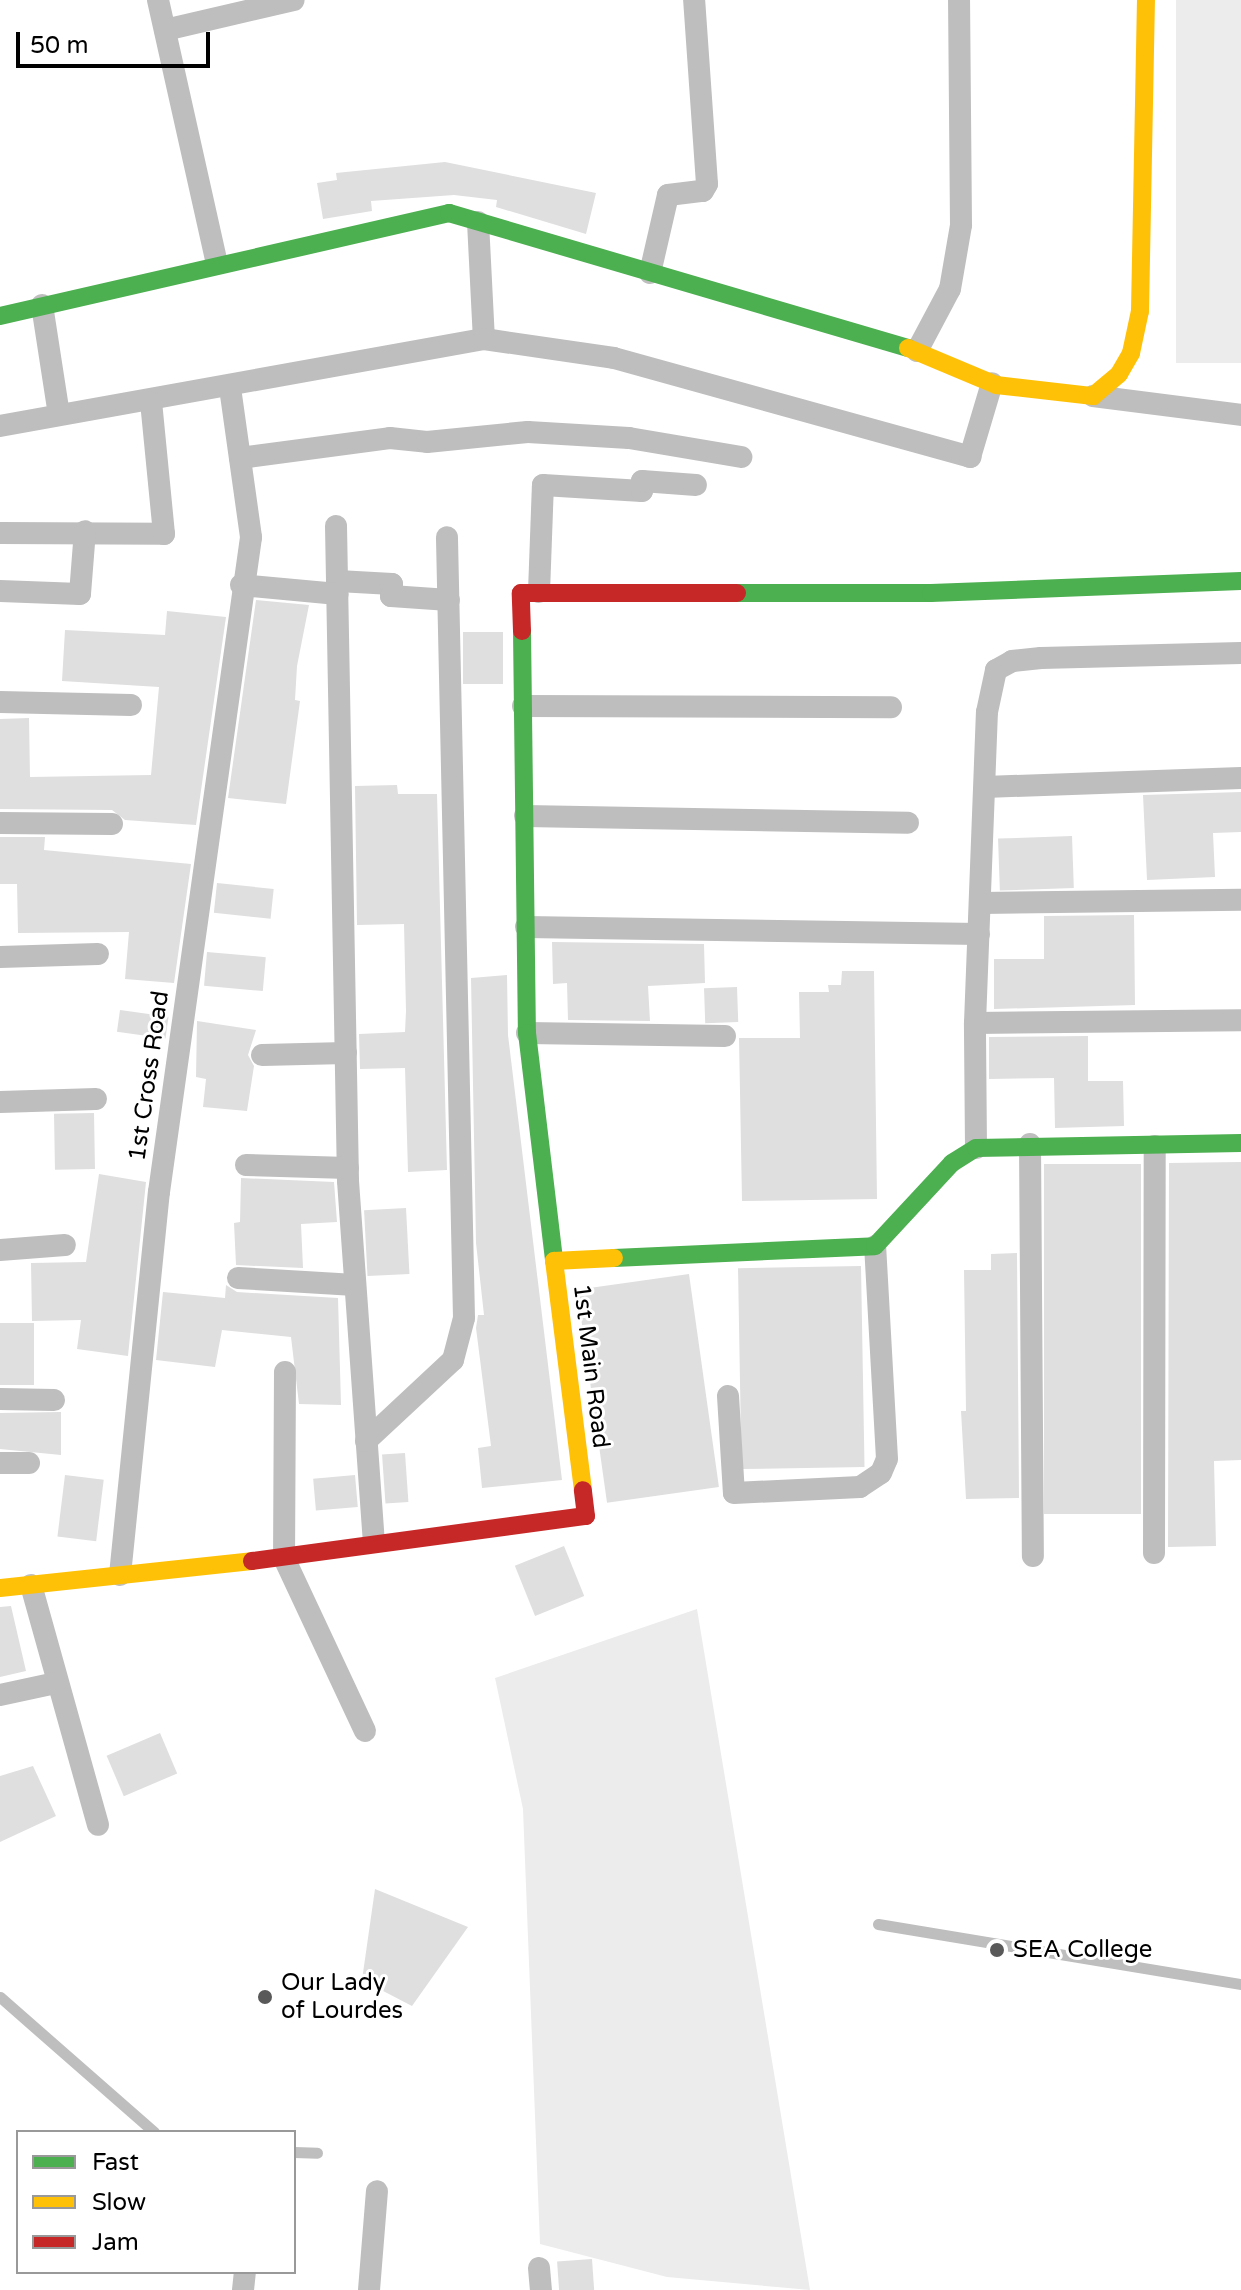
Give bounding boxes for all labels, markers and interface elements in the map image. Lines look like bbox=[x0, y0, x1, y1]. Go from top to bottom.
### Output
scale bar bbox=[20, 16, 214, 66]
text: 50 m bbox=[30, 31, 88, 60]
street label: 1st Cross Road bbox=[123, 989, 175, 1163]
street label: 1st Main Road bbox=[567, 1282, 615, 1450]
place label: SEA College bbox=[1013, 1936, 1152, 1964]
marker: SEA College bbox=[988, 1941, 1006, 1959]
place label: Our Lady of Lourdes bbox=[281, 1969, 403, 2025]
marker: Our Lady of Lourdes bbox=[256, 1988, 274, 2006]
legend bbox=[16, 2130, 296, 2274]
text: Fast bbox=[92, 2148, 139, 2177]
text: Slow bbox=[92, 2188, 146, 2217]
text: Jam bbox=[92, 2228, 139, 2257]

